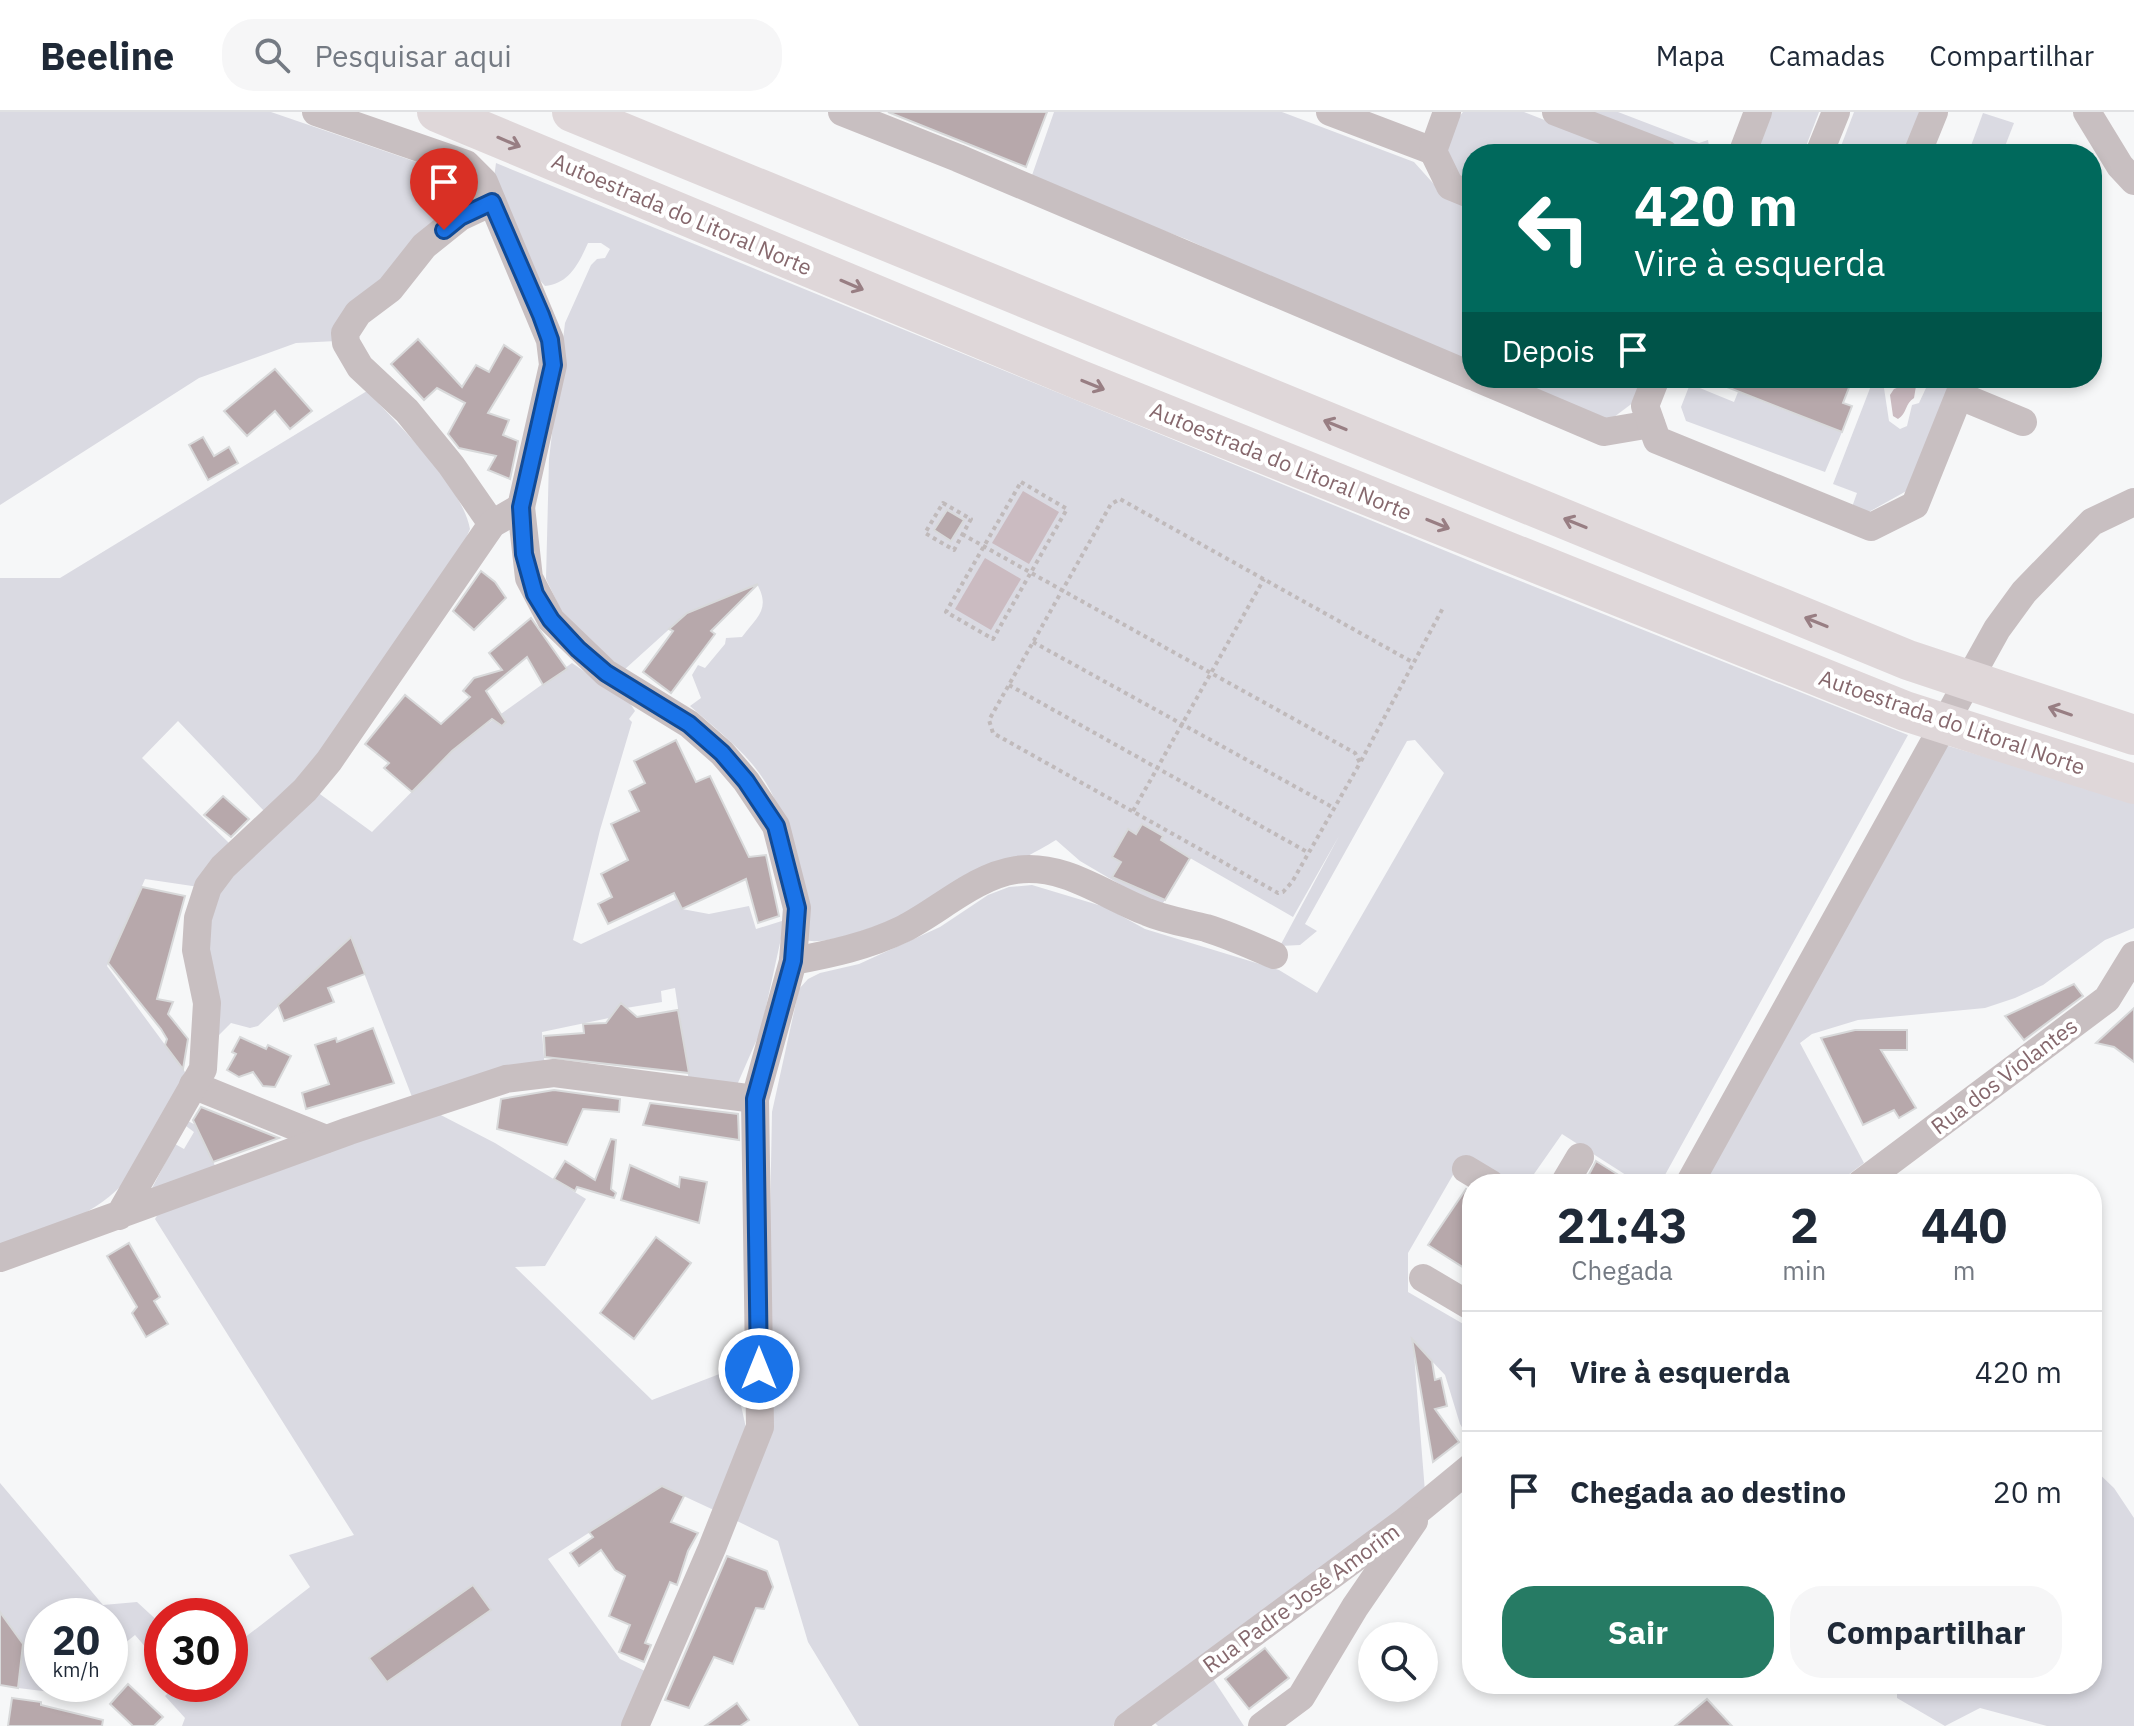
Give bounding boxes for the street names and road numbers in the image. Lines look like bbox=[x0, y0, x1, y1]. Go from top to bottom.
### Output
street label: Autoestrada do Litoral Norte bbox=[548, 146, 817, 282]
street label: Autoestrada do Litoral Norte bbox=[1146, 395, 1416, 526]
street label: Autoestrada do Litoral Norte bbox=[1815, 662, 2089, 781]
street label: Rua dos Violantes bbox=[1925, 1011, 2083, 1140]
street label: Rua Padre José Amorim bbox=[1197, 1516, 1405, 1679]

